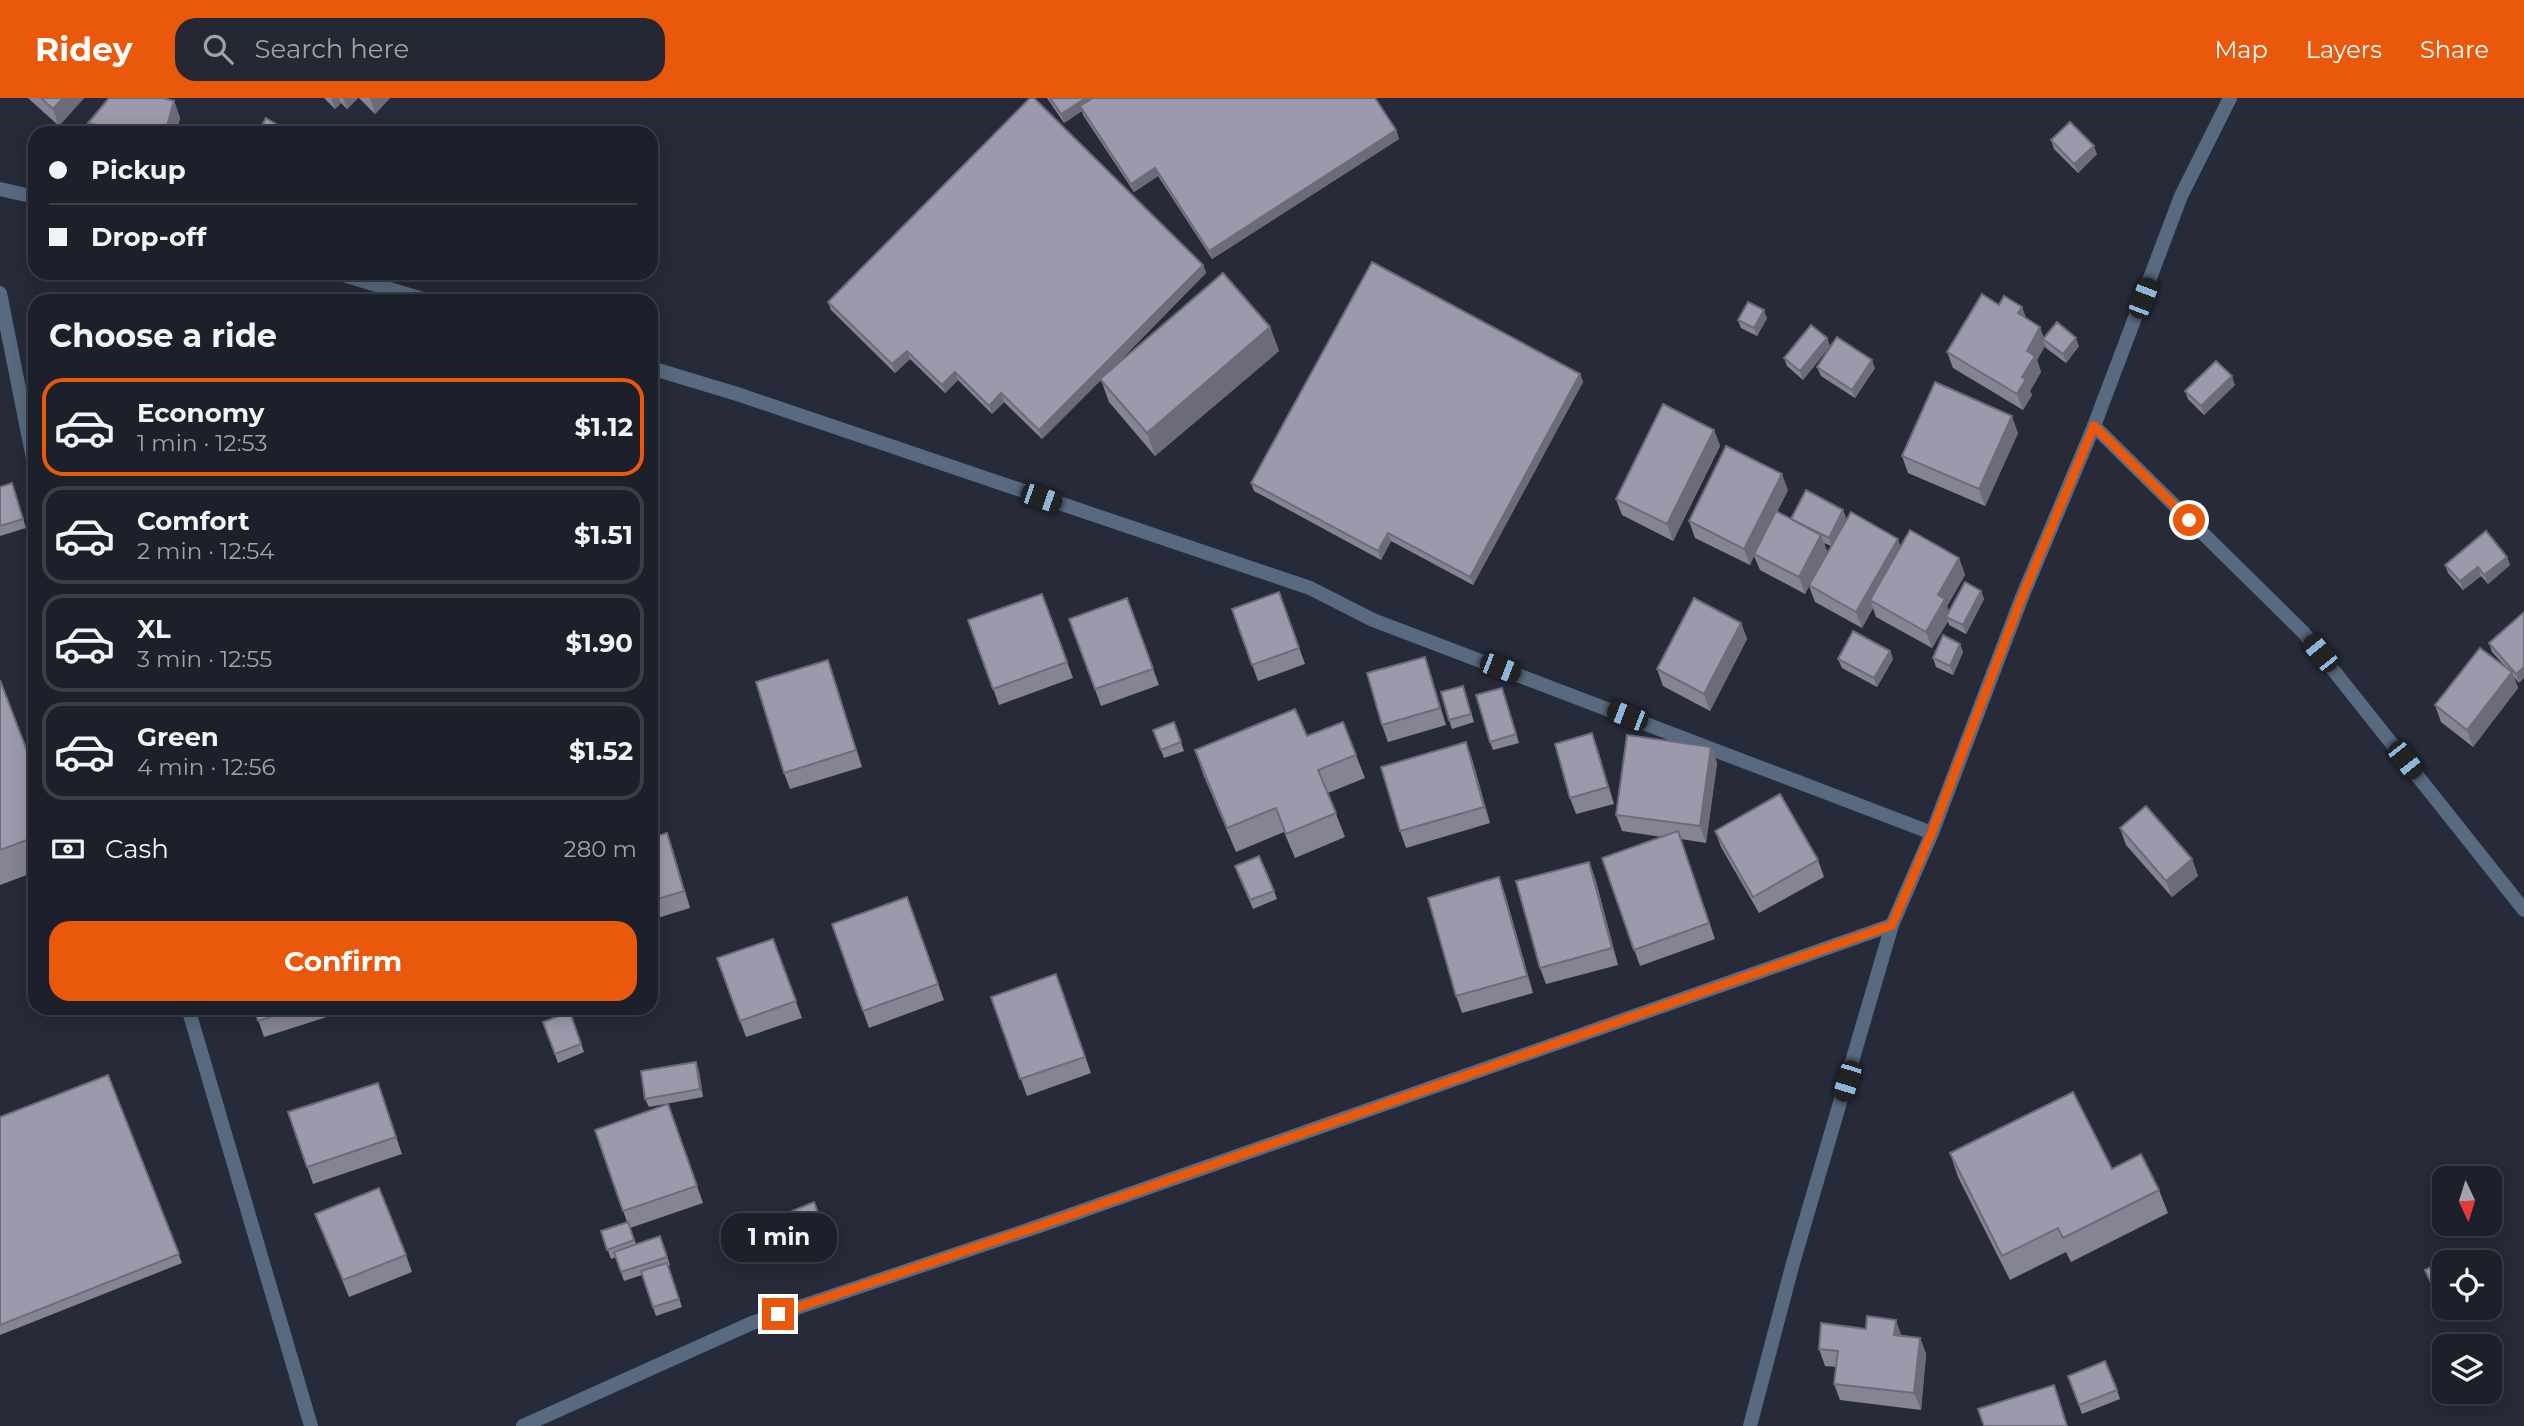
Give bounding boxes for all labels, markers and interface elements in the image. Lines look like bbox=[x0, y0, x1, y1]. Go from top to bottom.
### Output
search box bbox=[175, 18, 665, 81]
text: Ridey bbox=[35, 29, 133, 69]
icon: search bbox=[199, 30, 237, 68]
text: Search here bbox=[255, 33, 409, 65]
text: Map bbox=[2214, 35, 2268, 64]
text: Layers bbox=[2306, 35, 2382, 64]
text: Share bbox=[2420, 35, 2489, 64]
text: Pickup bbox=[91, 154, 186, 186]
text: Drop-off bbox=[91, 221, 206, 253]
car bbox=[2126, 275, 2161, 321]
text: Choose a ride bbox=[49, 316, 277, 355]
icon: car bbox=[53, 396, 116, 459]
text: Economy bbox=[137, 397, 264, 429]
text: $1.12 bbox=[575, 411, 633, 443]
text: 1 min · 12:53 bbox=[137, 429, 267, 457]
car bbox=[1018, 481, 1065, 515]
icon: car bbox=[53, 504, 116, 567]
route start bbox=[2173, 504, 2205, 536]
text: Comfort bbox=[137, 505, 249, 537]
text: $1.51 bbox=[574, 519, 633, 551]
text: 2 min · 12:54 bbox=[137, 537, 275, 565]
icon: car bbox=[53, 612, 116, 675]
text: XL bbox=[137, 613, 171, 645]
text: $1.90 bbox=[565, 627, 633, 659]
car bbox=[2299, 630, 2342, 676]
text: 3 min · 12:55 bbox=[137, 645, 272, 673]
car bbox=[1477, 651, 1524, 685]
car bbox=[1604, 699, 1651, 733]
icon: car bbox=[53, 720, 116, 783]
text: Green bbox=[137, 721, 219, 753]
text: $1.52 bbox=[569, 735, 633, 767]
car bbox=[2384, 737, 2427, 783]
text: 4 min · 12:56 bbox=[137, 753, 275, 781]
icon: cash bbox=[49, 830, 87, 868]
text: Cash bbox=[105, 833, 169, 865]
text: 280 m bbox=[564, 835, 637, 863]
button: Confirm bbox=[49, 921, 637, 1001]
car bbox=[1831, 1058, 1864, 1104]
north arrow bbox=[2432, 1166, 2502, 1236]
map controls bbox=[2432, 1166, 2502, 1404]
callout: 1 min bbox=[720, 1212, 836, 1262]
text: 1 min bbox=[748, 1223, 810, 1251]
button: locate bbox=[2432, 1250, 2502, 1320]
route end bbox=[762, 1298, 794, 1330]
button: layers bbox=[2432, 1334, 2502, 1404]

